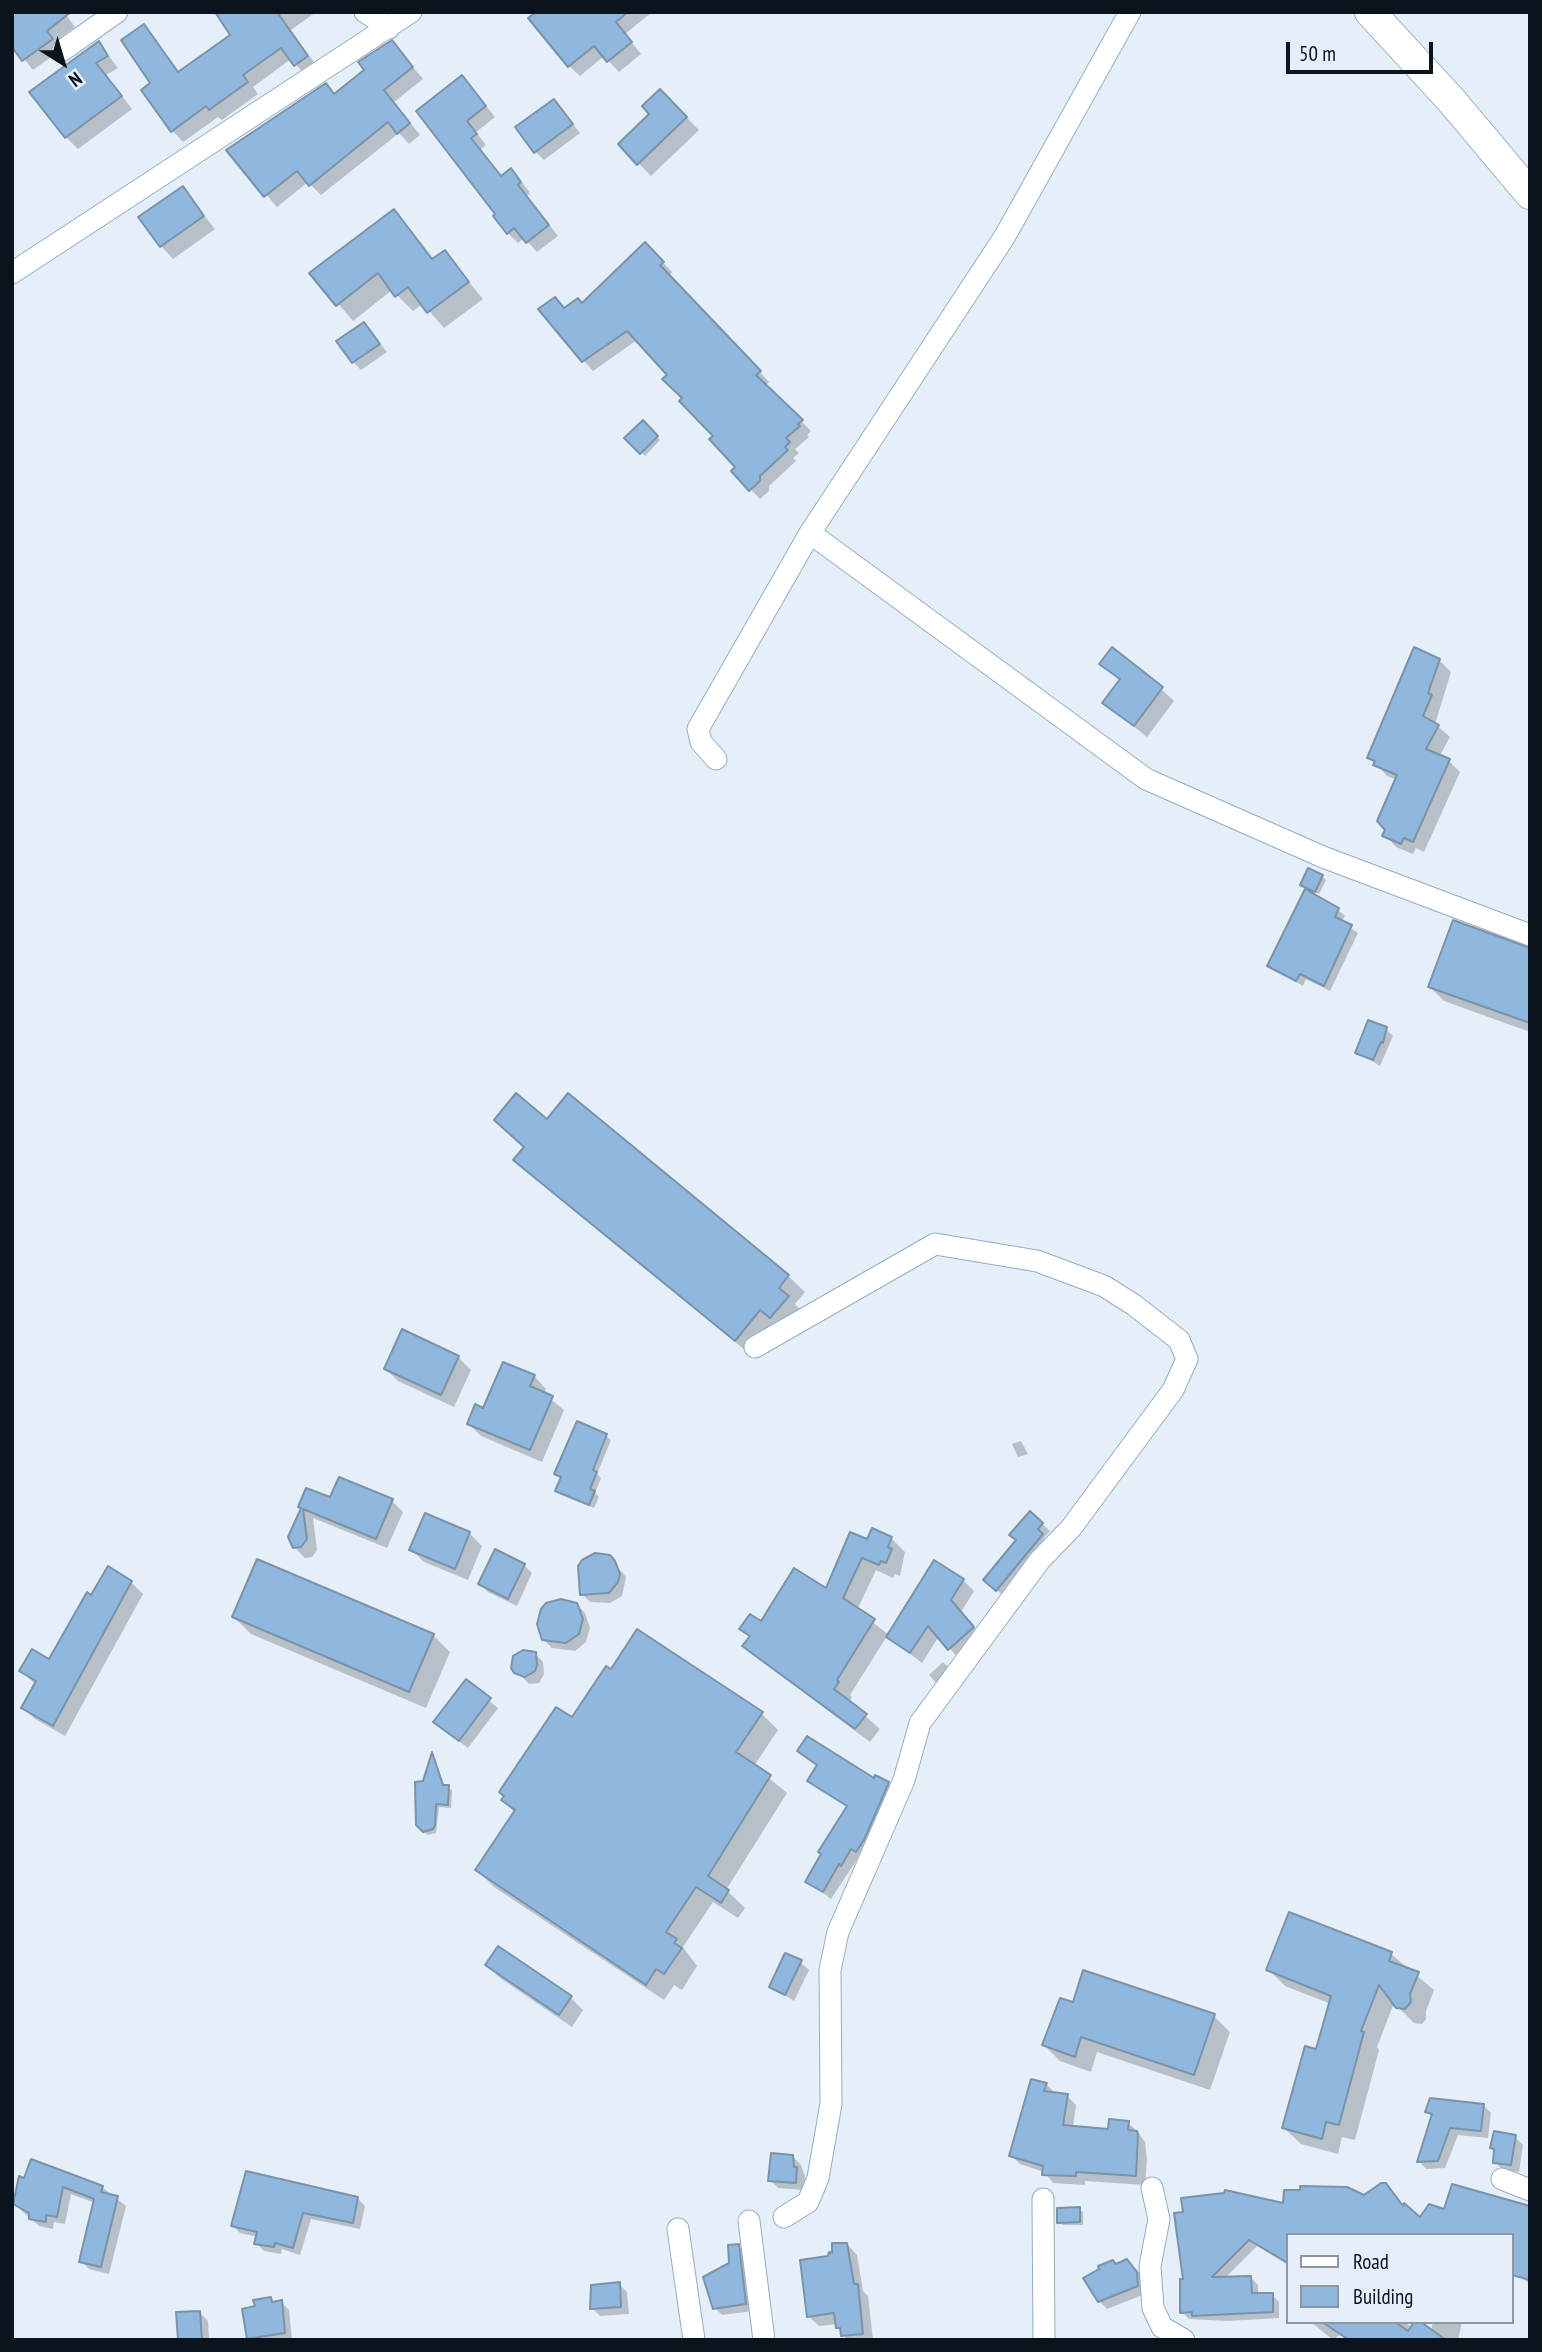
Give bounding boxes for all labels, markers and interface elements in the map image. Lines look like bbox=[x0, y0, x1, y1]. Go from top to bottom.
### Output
north arrow bbox=[28, 28, 98, 98]
scale bar bbox=[1290, 28, 1437, 72]
text: 50 m bbox=[1299, 40, 1336, 67]
text: N bbox=[64, 67, 87, 92]
legend bbox=[1286, 2233, 1514, 2324]
text: Road bbox=[1353, 2248, 1389, 2275]
text: Building bbox=[1353, 2283, 1413, 2310]

